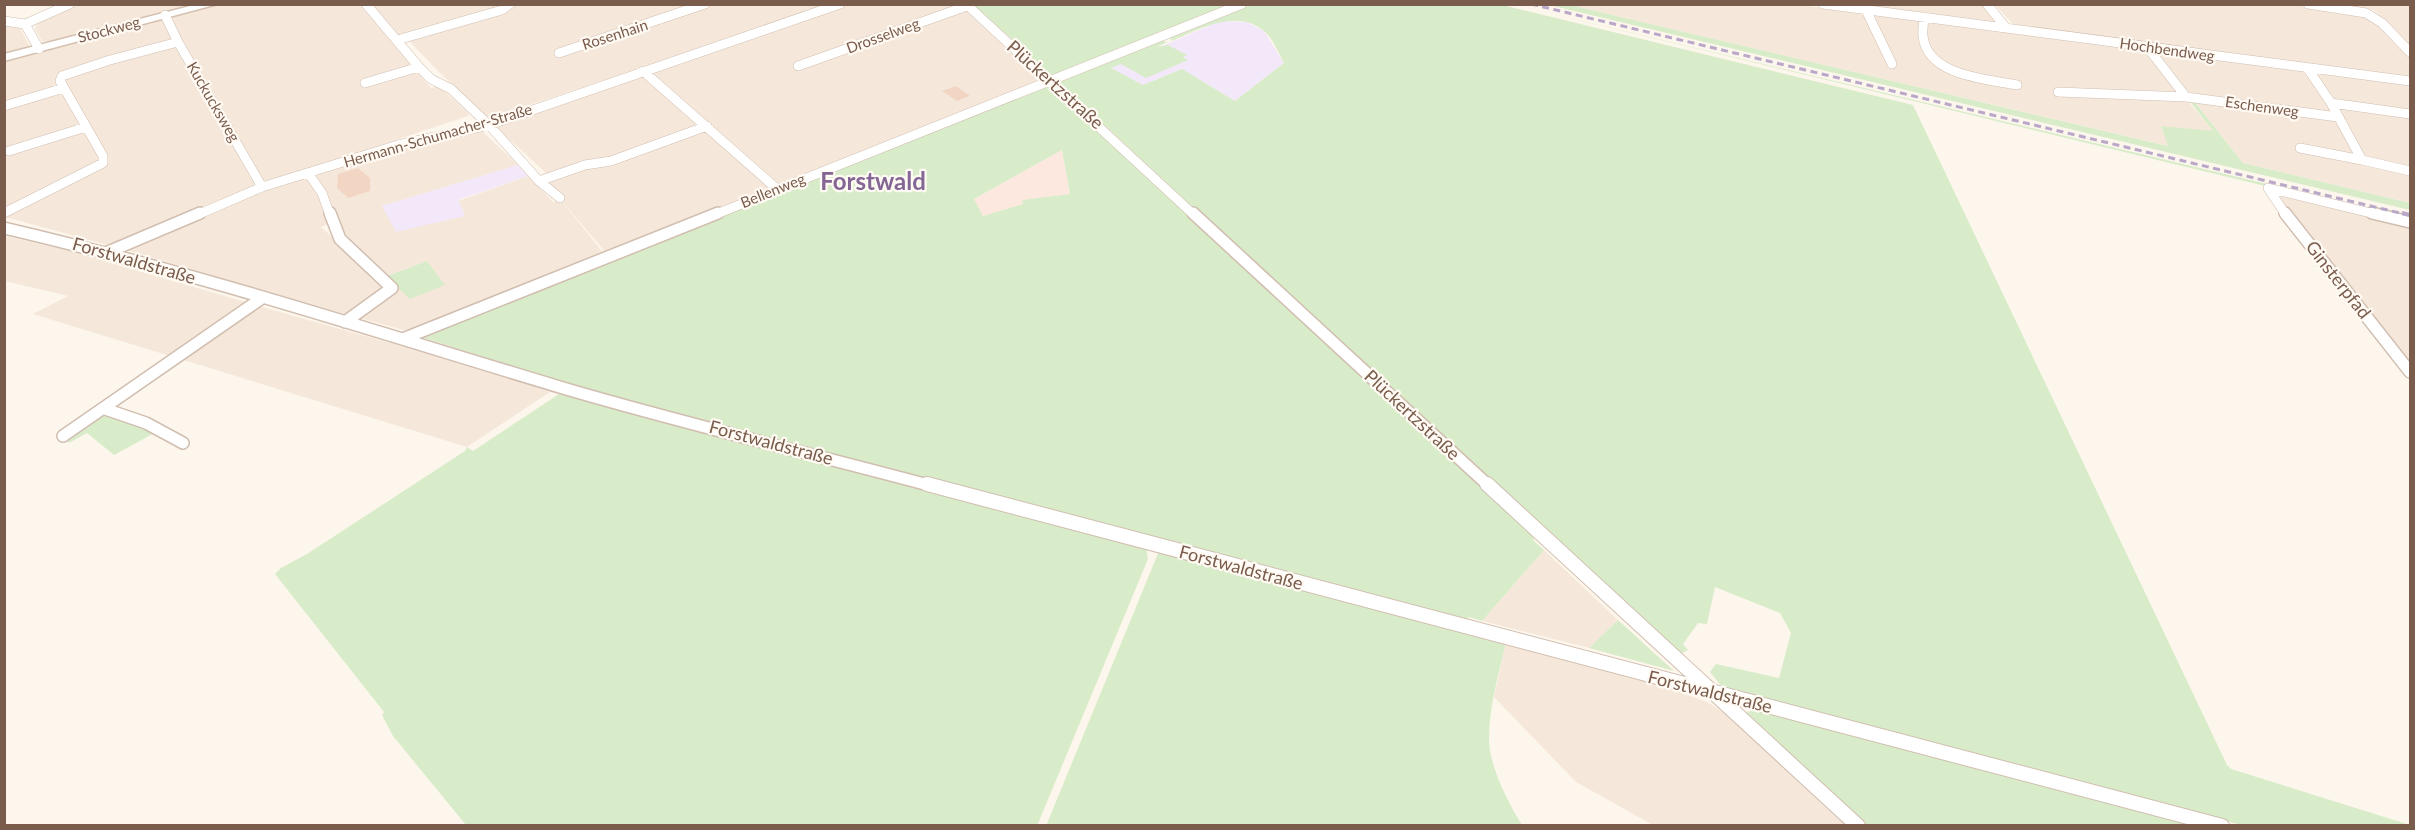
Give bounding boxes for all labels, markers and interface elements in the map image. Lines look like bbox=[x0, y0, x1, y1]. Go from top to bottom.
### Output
street label: Stockweg bbox=[76, 12, 142, 46]
street label: Drosselweg bbox=[844, 13, 922, 57]
street label: Rosenhain bbox=[580, 15, 650, 53]
street label: Hochbendweg bbox=[2118, 33, 2216, 65]
street label: Plückertzstraße bbox=[1003, 35, 1109, 133]
street label: Kuckucksweg bbox=[184, 58, 244, 145]
street label: Eschenweg bbox=[2224, 92, 2300, 120]
street label: Hermann-Schumacher-Straße bbox=[341, 99, 534, 171]
district label: Forstwald bbox=[820, 166, 926, 195]
street label: Bellenweg bbox=[738, 169, 808, 211]
street label: Forstwaldstraße bbox=[70, 232, 198, 288]
street label: Ginsterpfad bbox=[2302, 236, 2376, 323]
street label: Plückertzstraße bbox=[1360, 364, 1465, 464]
street label: Forstwaldstraße bbox=[707, 415, 836, 469]
street label: Forstwaldstraße bbox=[1177, 540, 1306, 594]
street label: Forstwaldstraße bbox=[1646, 665, 1775, 717]

